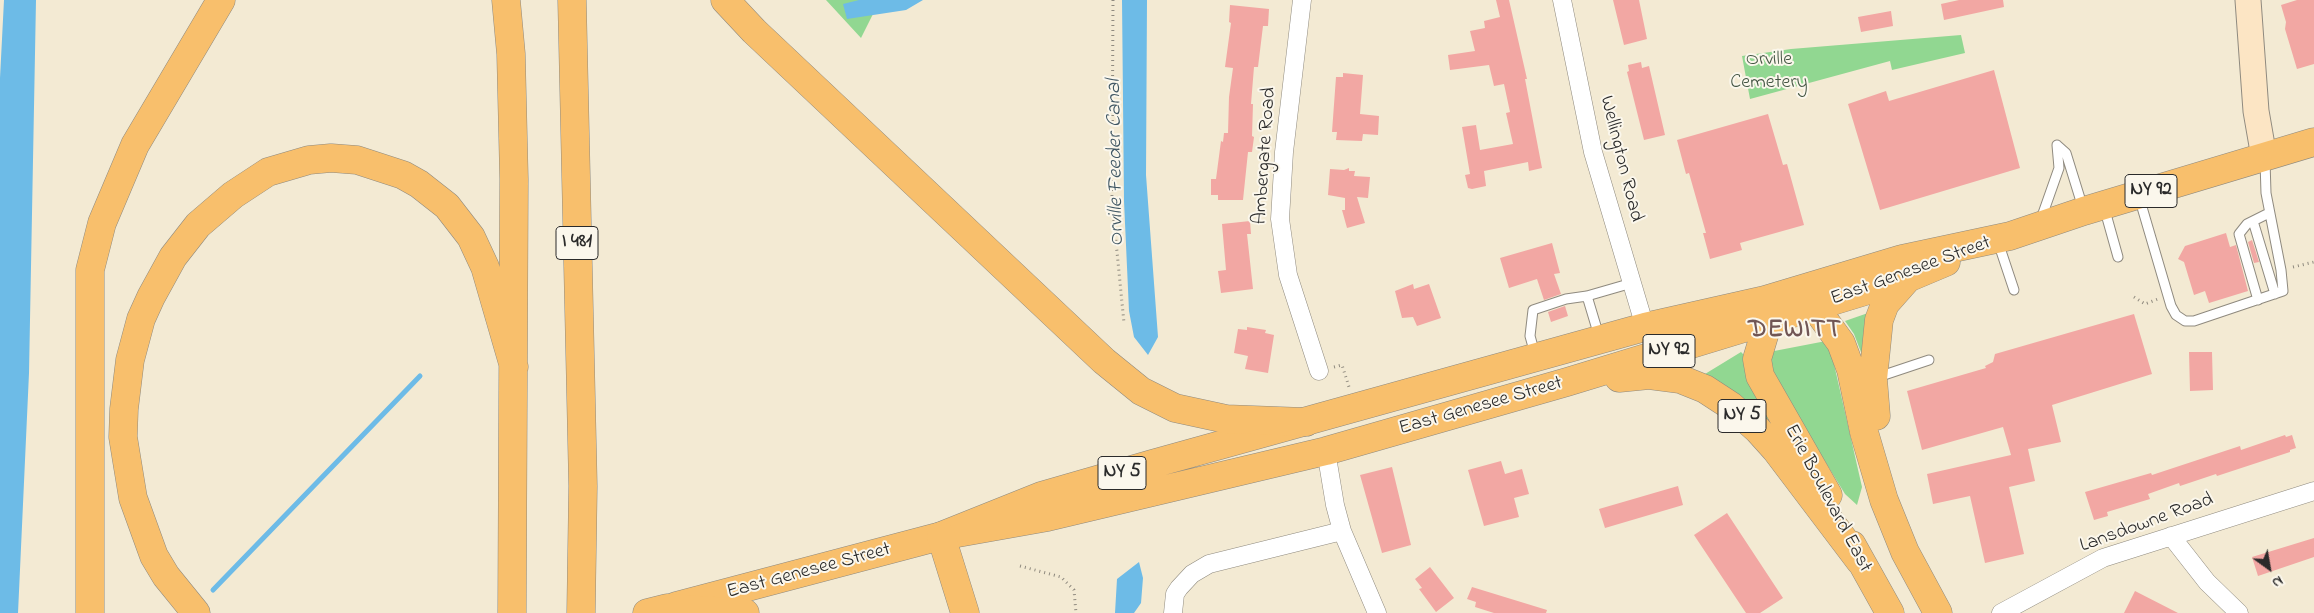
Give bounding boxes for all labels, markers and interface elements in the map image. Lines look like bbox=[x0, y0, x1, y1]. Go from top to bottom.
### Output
park label: Orville Cemetery bbox=[1730, 49, 1808, 96]
water label: Orville Feeder Canal bbox=[1103, 79, 1131, 247]
street label: Ambergate Road bbox=[1249, 87, 1283, 225]
street label: Wellington Road bbox=[1593, 93, 1647, 225]
road number: NY 92 bbox=[2125, 175, 2177, 208]
road number: I 481 bbox=[556, 227, 598, 260]
street label: East Genesee Street bbox=[1828, 232, 1994, 312]
district label: DEWITT bbox=[1748, 317, 1842, 347]
road number: NY 92 bbox=[1643, 334, 1695, 368]
street label: East Genesee Street bbox=[1397, 372, 1565, 442]
road number: NY 5 bbox=[1718, 400, 1766, 432]
street label: Erie Boulevard East bbox=[1778, 421, 1876, 577]
road number: NY 5 bbox=[1098, 456, 1146, 489]
street label: Lansdowne Road bbox=[2077, 489, 2217, 559]
street label: East Genesee Street bbox=[724, 539, 894, 605]
north arrow bbox=[2244, 543, 2294, 593]
text: N bbox=[2268, 570, 2287, 593]

